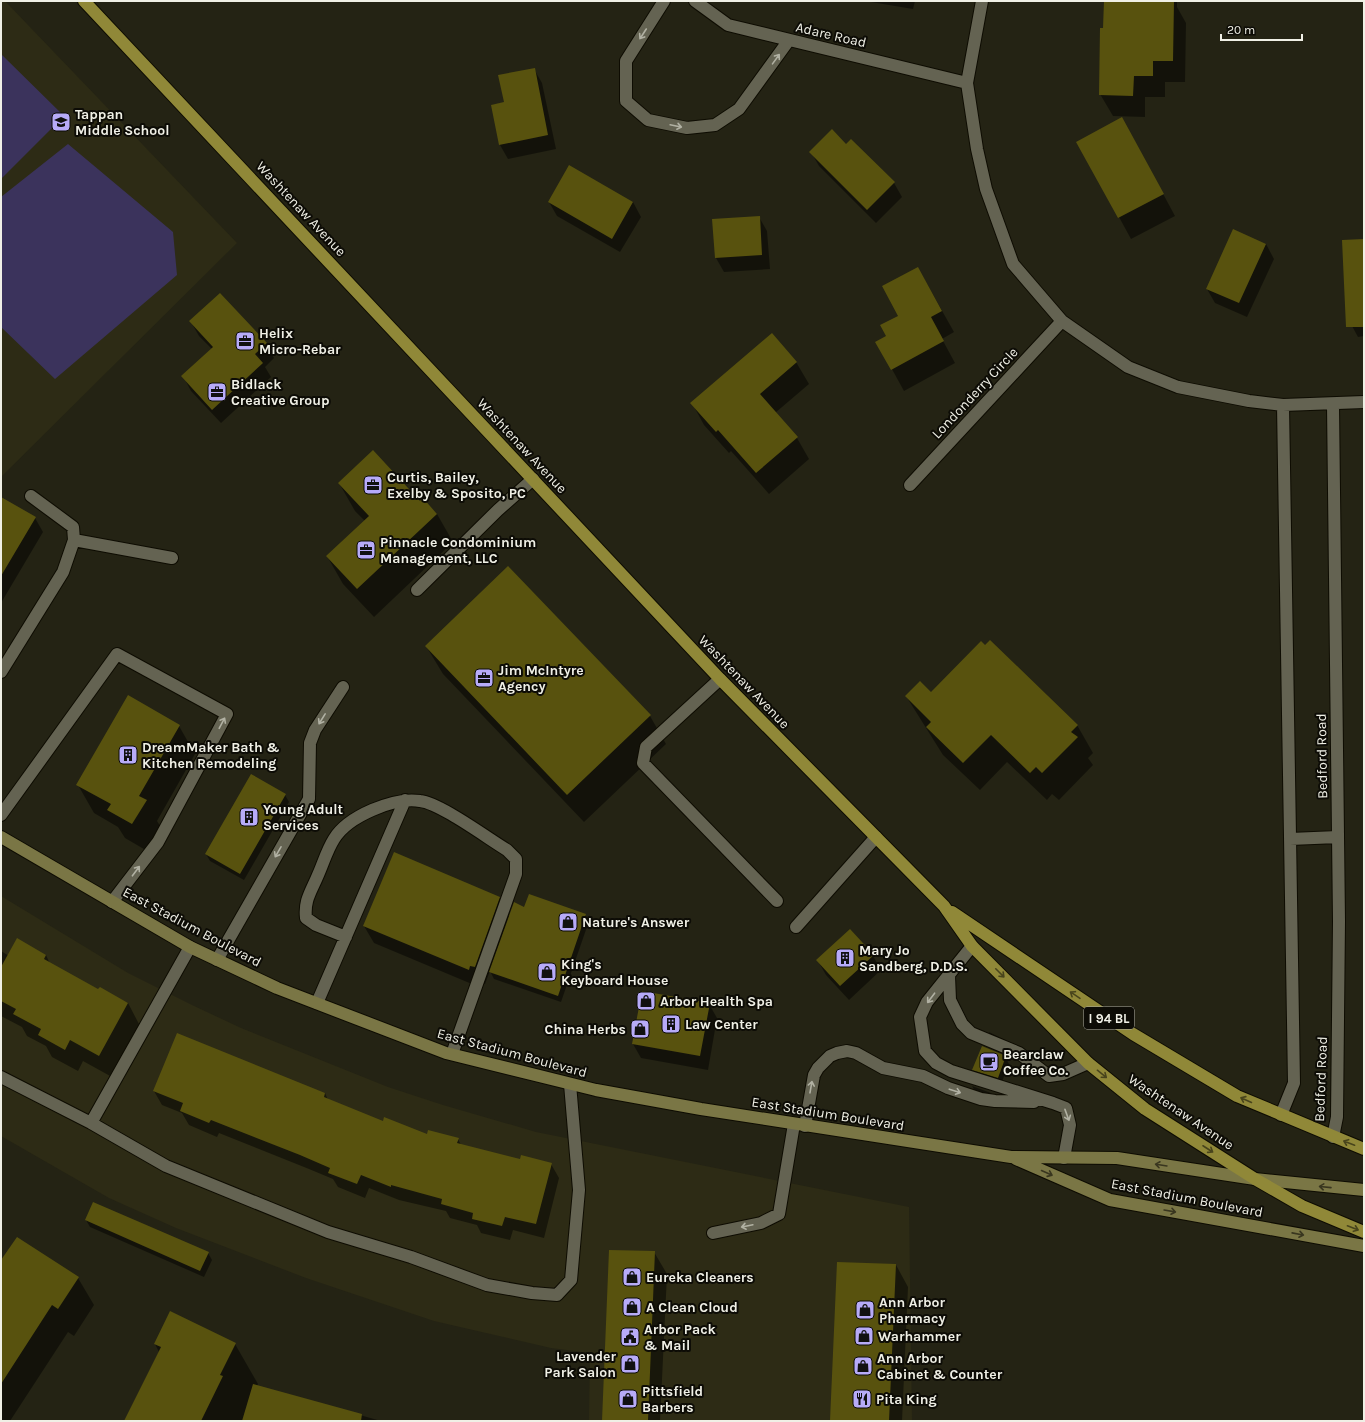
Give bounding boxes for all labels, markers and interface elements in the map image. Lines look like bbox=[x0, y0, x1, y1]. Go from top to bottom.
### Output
scale bar bbox=[1221, 16, 1302, 42]
street label: Adare Road bbox=[794, 19, 868, 51]
text: 20 m bbox=[1227, 23, 1255, 37]
one-way arrow bbox=[639, 28, 647, 39]
one-way arrow bbox=[771, 54, 780, 65]
place label: Tappan Middle School bbox=[75, 106, 169, 139]
school or university icon: Tappan Middle School bbox=[50, 111, 72, 133]
one-way arrow bbox=[669, 122, 682, 130]
street label: Washtenaw Avenue bbox=[253, 158, 349, 260]
place label: Helix Micro-Rebar bbox=[259, 325, 341, 358]
office icon: Helix Micro-Rebar bbox=[234, 330, 256, 352]
street label: Londonderry Circle bbox=[928, 344, 1022, 442]
place label: Bidlack Creative Group bbox=[231, 376, 330, 409]
office icon: Bidlack Creative Group bbox=[206, 381, 228, 403]
street label: Washtenaw Avenue bbox=[474, 395, 570, 497]
place label: Curtis, Bailey, Exelby & Sposito, PC bbox=[387, 469, 526, 502]
office icon: Curtis, Bailey, Exelby & Sposito, PC bbox=[362, 474, 384, 496]
place label: Pinnacle Condominium Management, LLC bbox=[380, 534, 536, 567]
office icon: Pinnacle Condominium Management, LLC bbox=[355, 539, 377, 561]
street label: Washtenaw Avenue bbox=[695, 632, 793, 732]
place label: Jim McIntyre Agency bbox=[498, 662, 584, 695]
office icon: Jim McIntyre Agency bbox=[473, 667, 495, 689]
street label: Bedford Road bbox=[1313, 713, 1331, 799]
one-way arrow bbox=[317, 714, 326, 725]
one-way arrow bbox=[219, 717, 226, 729]
place label: DreamMaker Bath & Kitchen Remodeling bbox=[142, 739, 280, 772]
building icon: DreamMaker Bath & Kitchen Remodeling bbox=[117, 744, 139, 766]
place label: Young Adult Services bbox=[263, 801, 344, 834]
building icon: Young Adult Services bbox=[238, 806, 260, 828]
one-way arrow bbox=[273, 846, 281, 858]
one-way arrow bbox=[131, 866, 140, 877]
street label: East Stadium Boulevard bbox=[120, 883, 264, 971]
shop icon: Nature's Answer bbox=[557, 911, 579, 933]
place label: Nature's Answer bbox=[582, 914, 690, 931]
place label: Mary Jo Sandberg, D.D.S. bbox=[859, 942, 967, 975]
building icon: Mary Jo Sandberg, D.D.S. bbox=[834, 947, 856, 969]
place label: King's Keyboard House bbox=[561, 956, 668, 989]
shop icon: King's Keyboard House bbox=[536, 961, 558, 983]
one-way arrow bbox=[995, 968, 1005, 978]
shop icon: Arbor Health Spa bbox=[635, 990, 657, 1012]
one-way arrow bbox=[1070, 991, 1081, 999]
place label: Arbor Health Spa bbox=[660, 993, 773, 1010]
one-way arrow bbox=[927, 993, 935, 1004]
road number: I 94 BL bbox=[1084, 1007, 1134, 1029]
building icon: Law Center bbox=[660, 1013, 682, 1035]
place label: Law Center bbox=[685, 1016, 758, 1033]
shop icon: China Herbs bbox=[629, 1018, 651, 1040]
place label: China Herbs bbox=[545, 1021, 626, 1038]
street label: East Stadium Boulevard bbox=[435, 1025, 589, 1081]
street label: Bedford Road bbox=[1311, 1036, 1331, 1122]
place label: Bearclaw Coffee Co. bbox=[1003, 1046, 1068, 1079]
cafe icon: Bearclaw Coffee Co. bbox=[978, 1051, 1000, 1073]
one-way arrow bbox=[1097, 1070, 1108, 1079]
street label: Washtenaw Avenue bbox=[1125, 1070, 1237, 1154]
one-way arrow bbox=[808, 1081, 816, 1094]
one-way arrow bbox=[949, 1088, 962, 1095]
street label: East Stadium Boulevard bbox=[750, 1094, 906, 1134]
one-way arrow bbox=[1240, 1095, 1252, 1103]
one-way arrow bbox=[1064, 1108, 1072, 1120]
one-way arrow bbox=[1343, 1139, 1355, 1147]
one-way arrow bbox=[1202, 1146, 1214, 1154]
one-way arrow bbox=[1155, 1161, 1168, 1169]
one-way arrow bbox=[1040, 1169, 1052, 1177]
street label: East Stadium Boulevard bbox=[1110, 1175, 1264, 1221]
one-way arrow bbox=[1319, 1183, 1332, 1190]
one-way arrow bbox=[1163, 1207, 1176, 1215]
one-way arrow bbox=[741, 1222, 754, 1230]
one-way arrow bbox=[1346, 1224, 1358, 1232]
one-way arrow bbox=[1291, 1230, 1304, 1238]
shop icon: Eureka Cleaners bbox=[621, 1266, 643, 1288]
place label: Eureka Cleaners bbox=[646, 1269, 754, 1286]
place label: Ann Arbor Pharmacy bbox=[879, 1294, 946, 1327]
shop icon: A Clean Cloud bbox=[621, 1296, 643, 1318]
place label: A Clean Cloud bbox=[646, 1299, 738, 1316]
shop icon: Ann Arbor Pharmacy bbox=[854, 1299, 876, 1321]
place label: Arbor Pack & Mail bbox=[644, 1321, 717, 1354]
shop icon: Warhammer bbox=[853, 1325, 875, 1347]
public building icon: Arbor Pack & Mail bbox=[619, 1326, 641, 1348]
place label: Warhammer bbox=[878, 1328, 961, 1345]
place label: Lavender Park Salon bbox=[544, 1348, 616, 1381]
place label: Ann Arbor Cabinet & Counter bbox=[877, 1350, 1003, 1383]
shop icon: Lavender Park Salon bbox=[619, 1353, 641, 1375]
shop icon: Ann Arbor Cabinet & Counter bbox=[852, 1355, 874, 1377]
place label: Pittsfield Barbers bbox=[642, 1383, 703, 1416]
shop icon: Pittsfield Barbers bbox=[617, 1388, 639, 1410]
restaurant icon: Pita King bbox=[851, 1388, 873, 1410]
place label: Pita King bbox=[876, 1391, 937, 1408]

